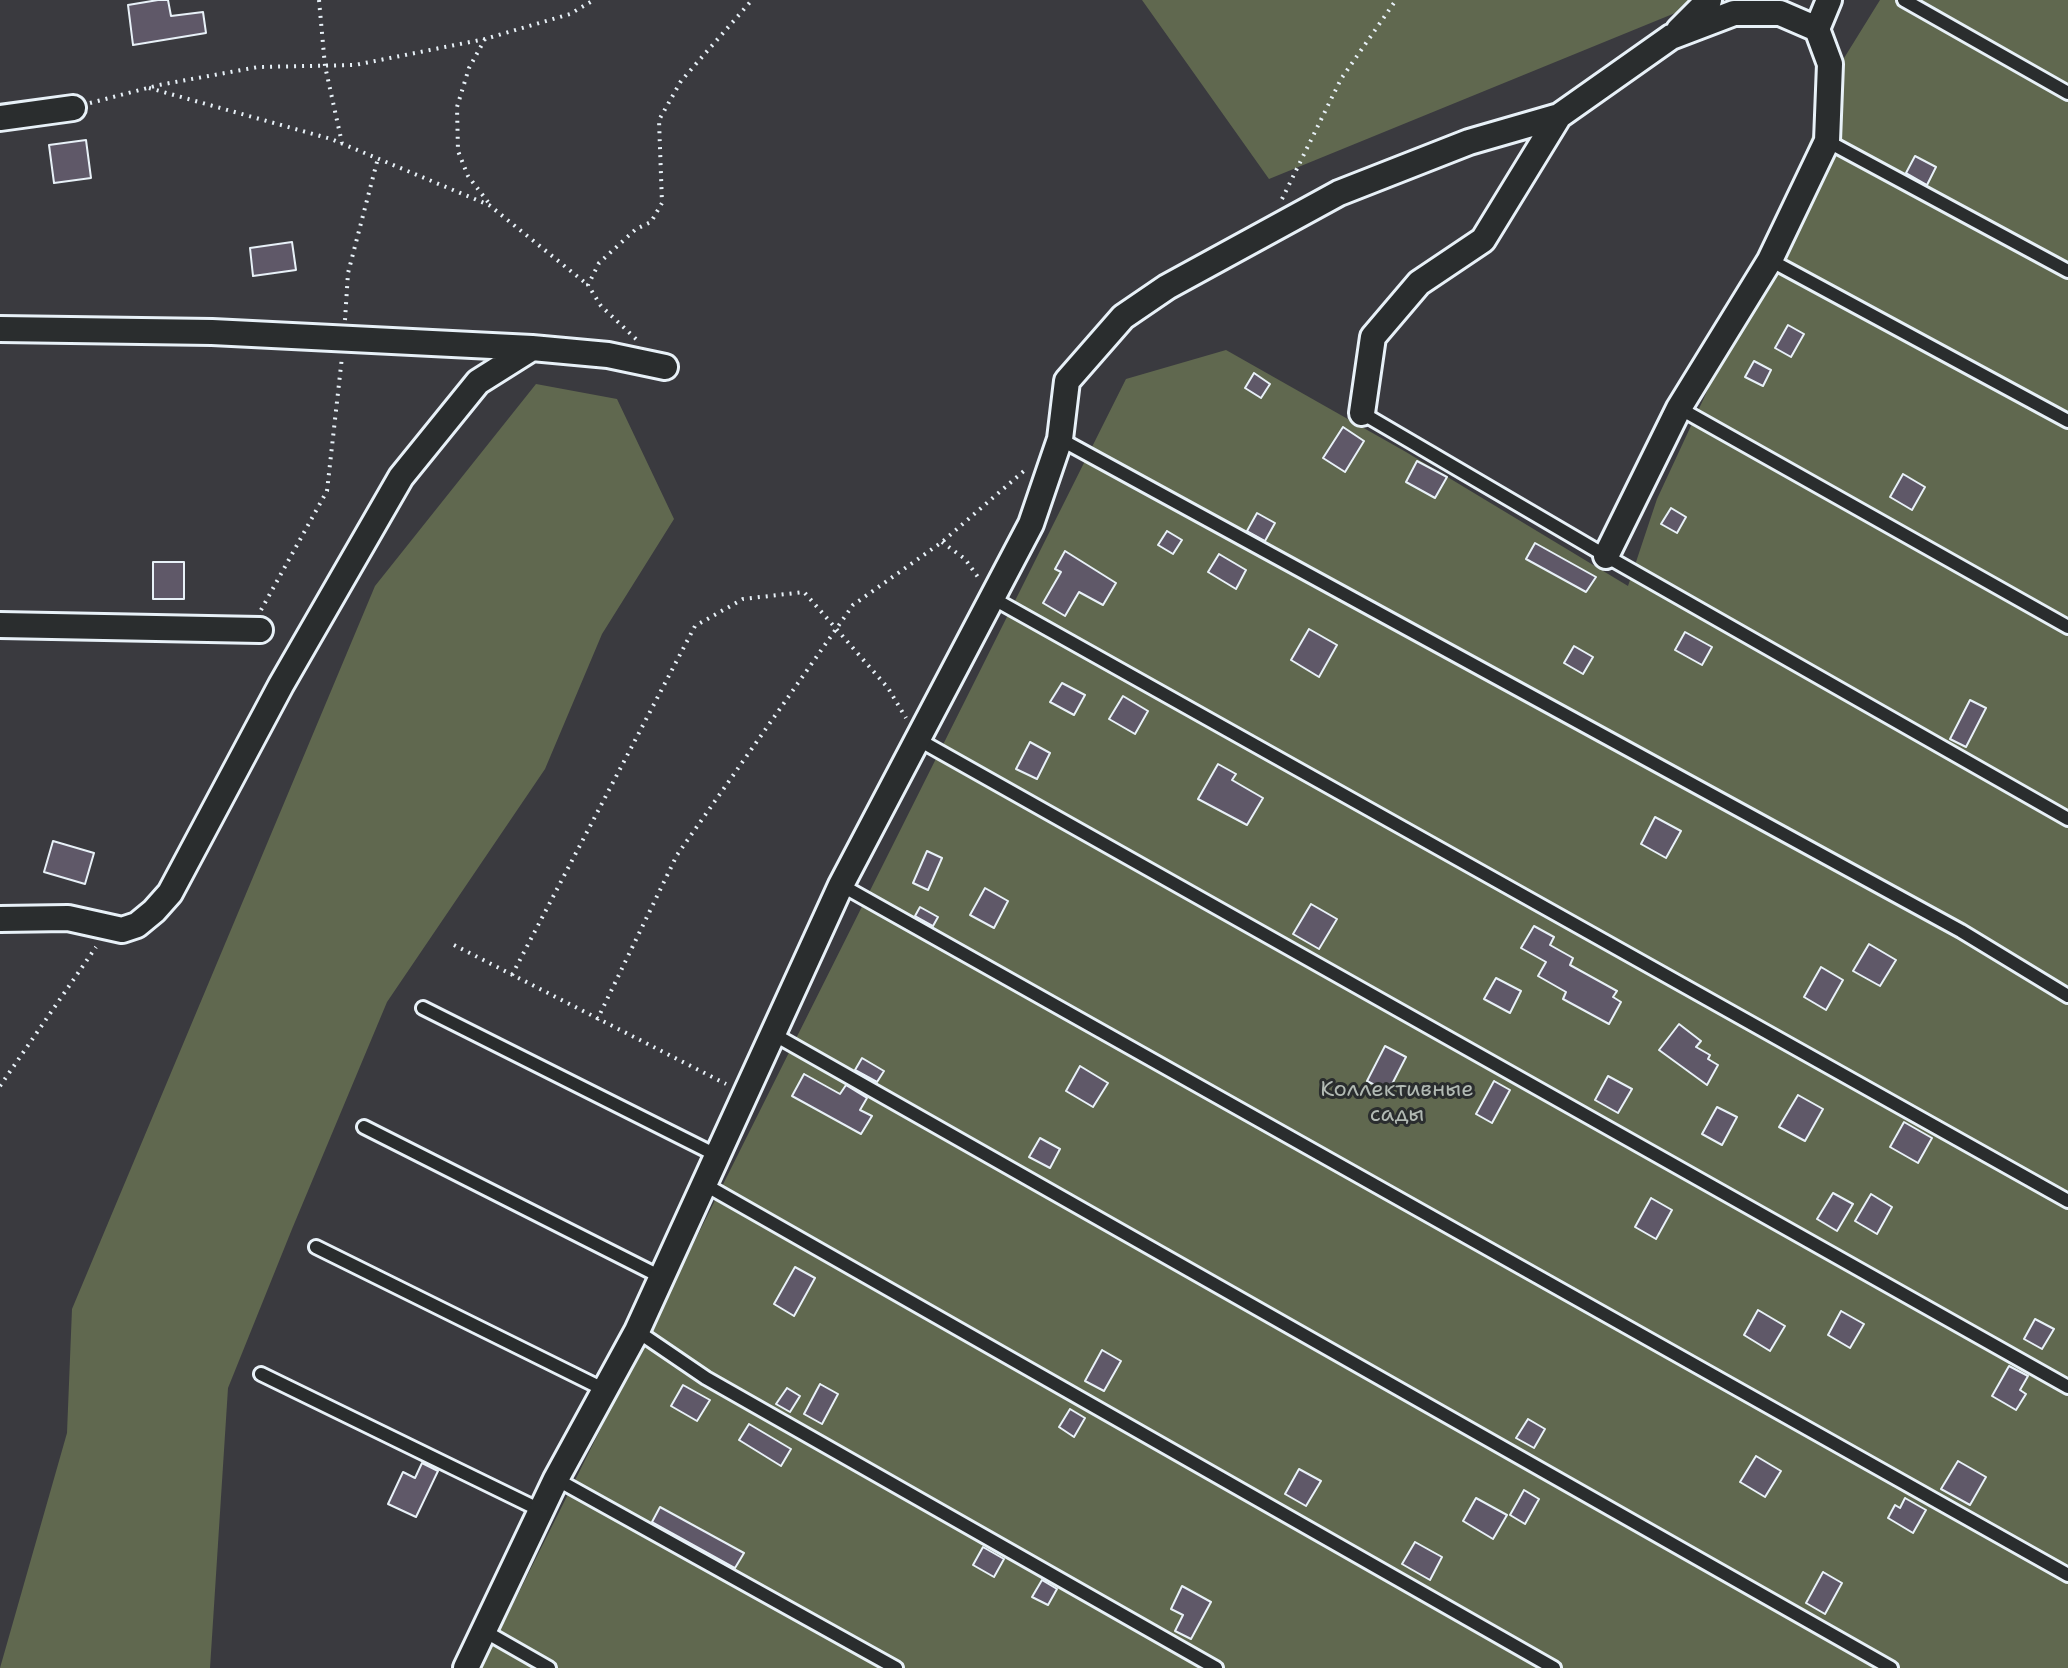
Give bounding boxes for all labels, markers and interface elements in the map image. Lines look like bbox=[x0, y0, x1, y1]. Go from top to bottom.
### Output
park label: Коллективные сады bbox=[1320, 1077, 1474, 1128]

